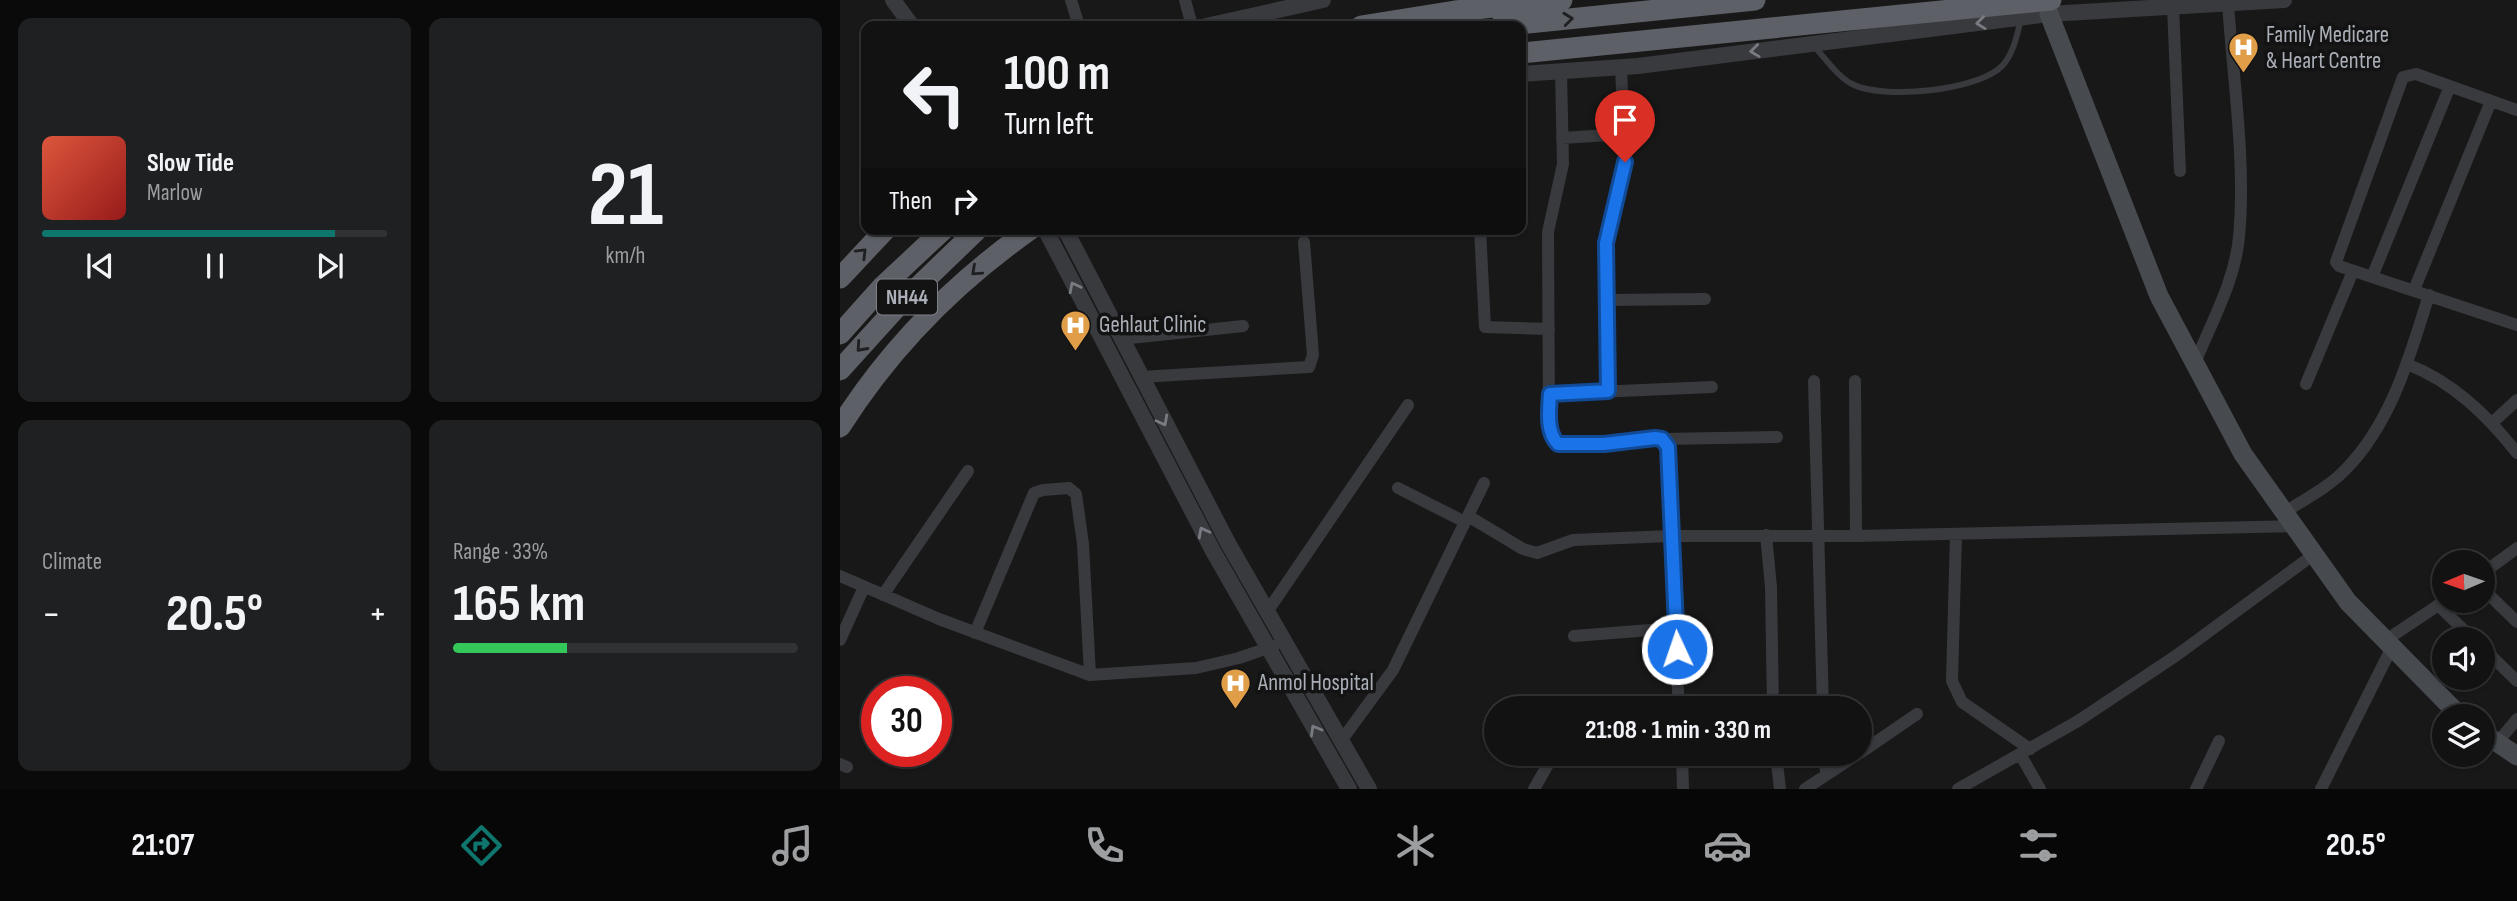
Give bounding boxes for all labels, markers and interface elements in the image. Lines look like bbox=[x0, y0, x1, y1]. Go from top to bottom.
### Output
one-way arrow bbox=[1563, 12, 1574, 27]
one-way arrow bbox=[1975, 15, 1987, 30]
place label: Family Medicare & Heart Centre bbox=[2266, 21, 2389, 75]
hospital icon: Family Medicare & Heart Centre bbox=[2226, 31, 2260, 75]
one-way arrow bbox=[1750, 43, 1761, 58]
text: 100 m bbox=[1004, 45, 1110, 104]
icon: left bbox=[889, 49, 980, 140]
pin bbox=[1595, 90, 1655, 162]
icon: arrive bbox=[1606, 101, 1644, 139]
text: Turn left bbox=[1004, 105, 1094, 144]
text: 21 bbox=[588, 142, 663, 251]
text: Slow Tide bbox=[147, 148, 234, 179]
text: Marlow bbox=[147, 179, 203, 207]
icon: right bbox=[946, 182, 984, 220]
text: Then bbox=[889, 186, 932, 217]
text: km/h bbox=[606, 242, 645, 270]
icon: previous bbox=[81, 247, 119, 285]
icon: pause bbox=[196, 247, 234, 285]
icon: next bbox=[311, 247, 349, 285]
one-way arrow bbox=[854, 249, 866, 261]
one-way arrow bbox=[972, 262, 985, 275]
road number: NH44 bbox=[877, 280, 937, 314]
one-way arrow bbox=[1069, 282, 1083, 294]
hospital icon: Gehlaut Clinic bbox=[1059, 308, 1093, 352]
place label: Gehlaut Clinic bbox=[1099, 311, 1207, 339]
one-way arrow bbox=[857, 339, 869, 352]
one-way arrow bbox=[1155, 414, 1168, 426]
one-way arrow bbox=[1197, 527, 1211, 539]
text: Range · 33% bbox=[453, 538, 548, 566]
text: Climate bbox=[42, 548, 102, 576]
north arrow bbox=[2432, 550, 2496, 612]
map controls bbox=[2432, 550, 2495, 767]
text: 165 km bbox=[453, 573, 585, 636]
text: 20.5° bbox=[166, 583, 263, 646]
text: − bbox=[42, 592, 61, 637]
text: + bbox=[368, 592, 387, 637]
position arrow bbox=[1640, 612, 1714, 686]
button: sound bbox=[2432, 627, 2495, 690]
hospital icon: Anmol Hospital bbox=[1218, 666, 1252, 710]
place label: Anmol Hospital bbox=[1257, 669, 1374, 697]
speed limit sign: 30 bbox=[861, 676, 952, 767]
button: layers bbox=[2432, 704, 2495, 767]
text: 21:08 · 1 min · 330 m bbox=[1585, 715, 1771, 746]
one-way arrow bbox=[1310, 724, 1323, 737]
icon: directions bbox=[457, 821, 506, 870]
icon: music bbox=[768, 821, 817, 870]
icon: phone bbox=[1080, 821, 1129, 870]
icon: climate bbox=[1391, 821, 1440, 870]
icon: car bbox=[1703, 821, 1752, 870]
icon: filters bbox=[2014, 821, 2063, 870]
text: 21:07 bbox=[131, 826, 194, 865]
text: 20.5° bbox=[2326, 826, 2386, 865]

